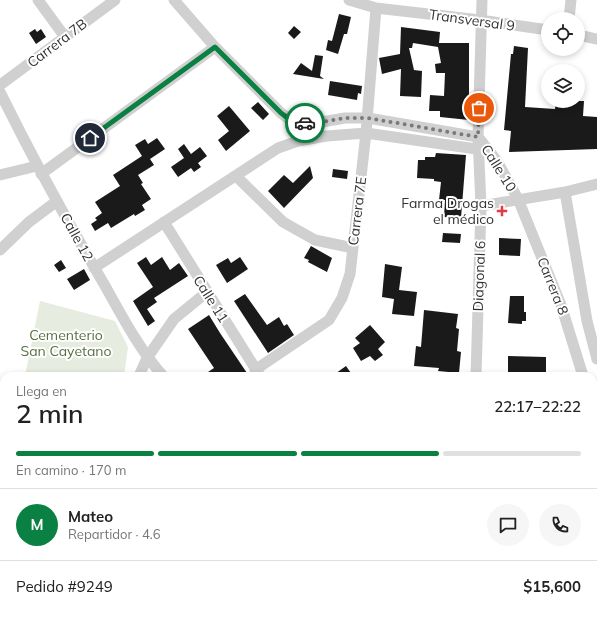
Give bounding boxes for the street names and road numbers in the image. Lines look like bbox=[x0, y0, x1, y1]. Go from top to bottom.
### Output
street label: Transversal 9 bbox=[428, 5, 516, 35]
street label: Carrera 7B bbox=[23, 15, 91, 71]
street label: Calle 10 bbox=[477, 141, 521, 195]
street label: Carrera 7E bbox=[344, 176, 370, 246]
street label: Calle 12 bbox=[56, 210, 98, 264]
street label: Diagonal 6 bbox=[469, 240, 489, 312]
street label: Carrera 8 bbox=[533, 254, 573, 318]
street label: Calle 11 bbox=[189, 272, 233, 326]

